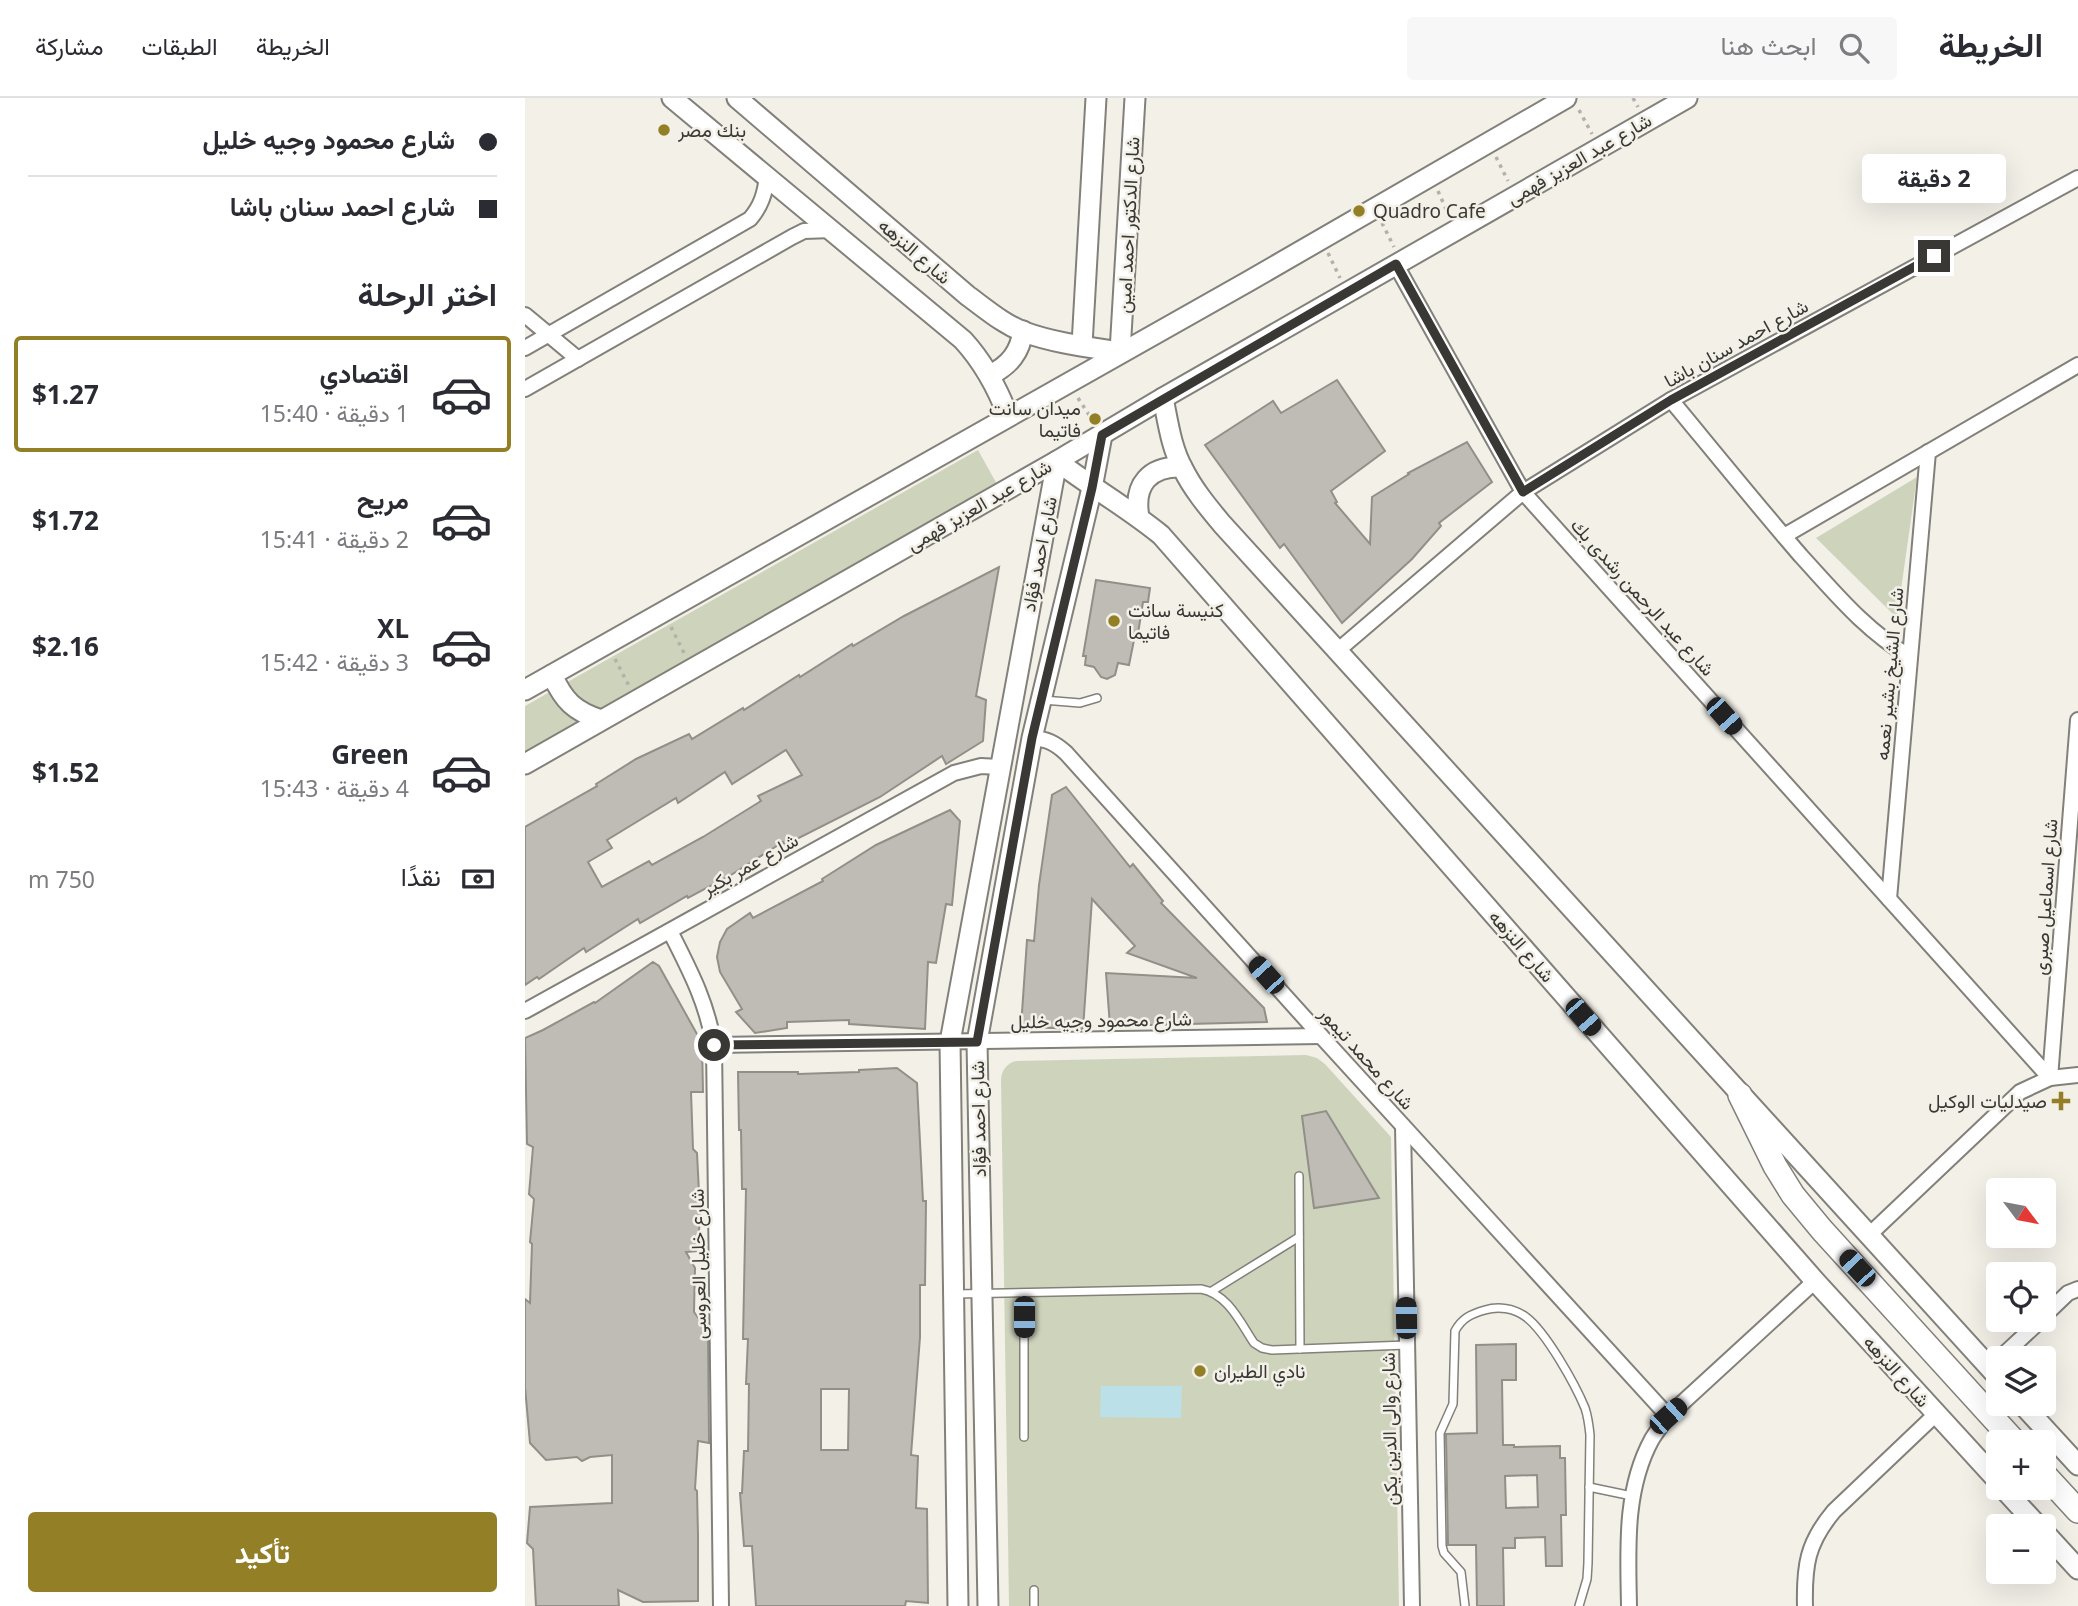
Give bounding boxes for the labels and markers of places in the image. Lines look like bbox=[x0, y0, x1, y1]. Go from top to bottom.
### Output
place label: بنك مصر bbox=[677, 117, 746, 143]
marker: بنك مصر bbox=[656, 122, 672, 138]
place label: Quadro Cafe bbox=[1373, 198, 1486, 224]
marker: Quadro Cafe bbox=[1351, 203, 1367, 219]
place label: ميدان سانت فاتيما bbox=[989, 395, 1081, 443]
marker: ميدان سانت فاتيما bbox=[1087, 411, 1103, 427]
place label: كنيسة سانت فاتيما bbox=[1128, 597, 1224, 645]
marker: كنيسة سانت فاتيما bbox=[1106, 613, 1122, 629]
place label: صيدليات الوكيل bbox=[1928, 1088, 2047, 1114]
marker: صيدليات الوكيل bbox=[2053, 1093, 2069, 1109]
place label: نادي الطيران bbox=[1214, 1358, 1305, 1387]
marker: نادي الطيران bbox=[1192, 1363, 1208, 1379]

